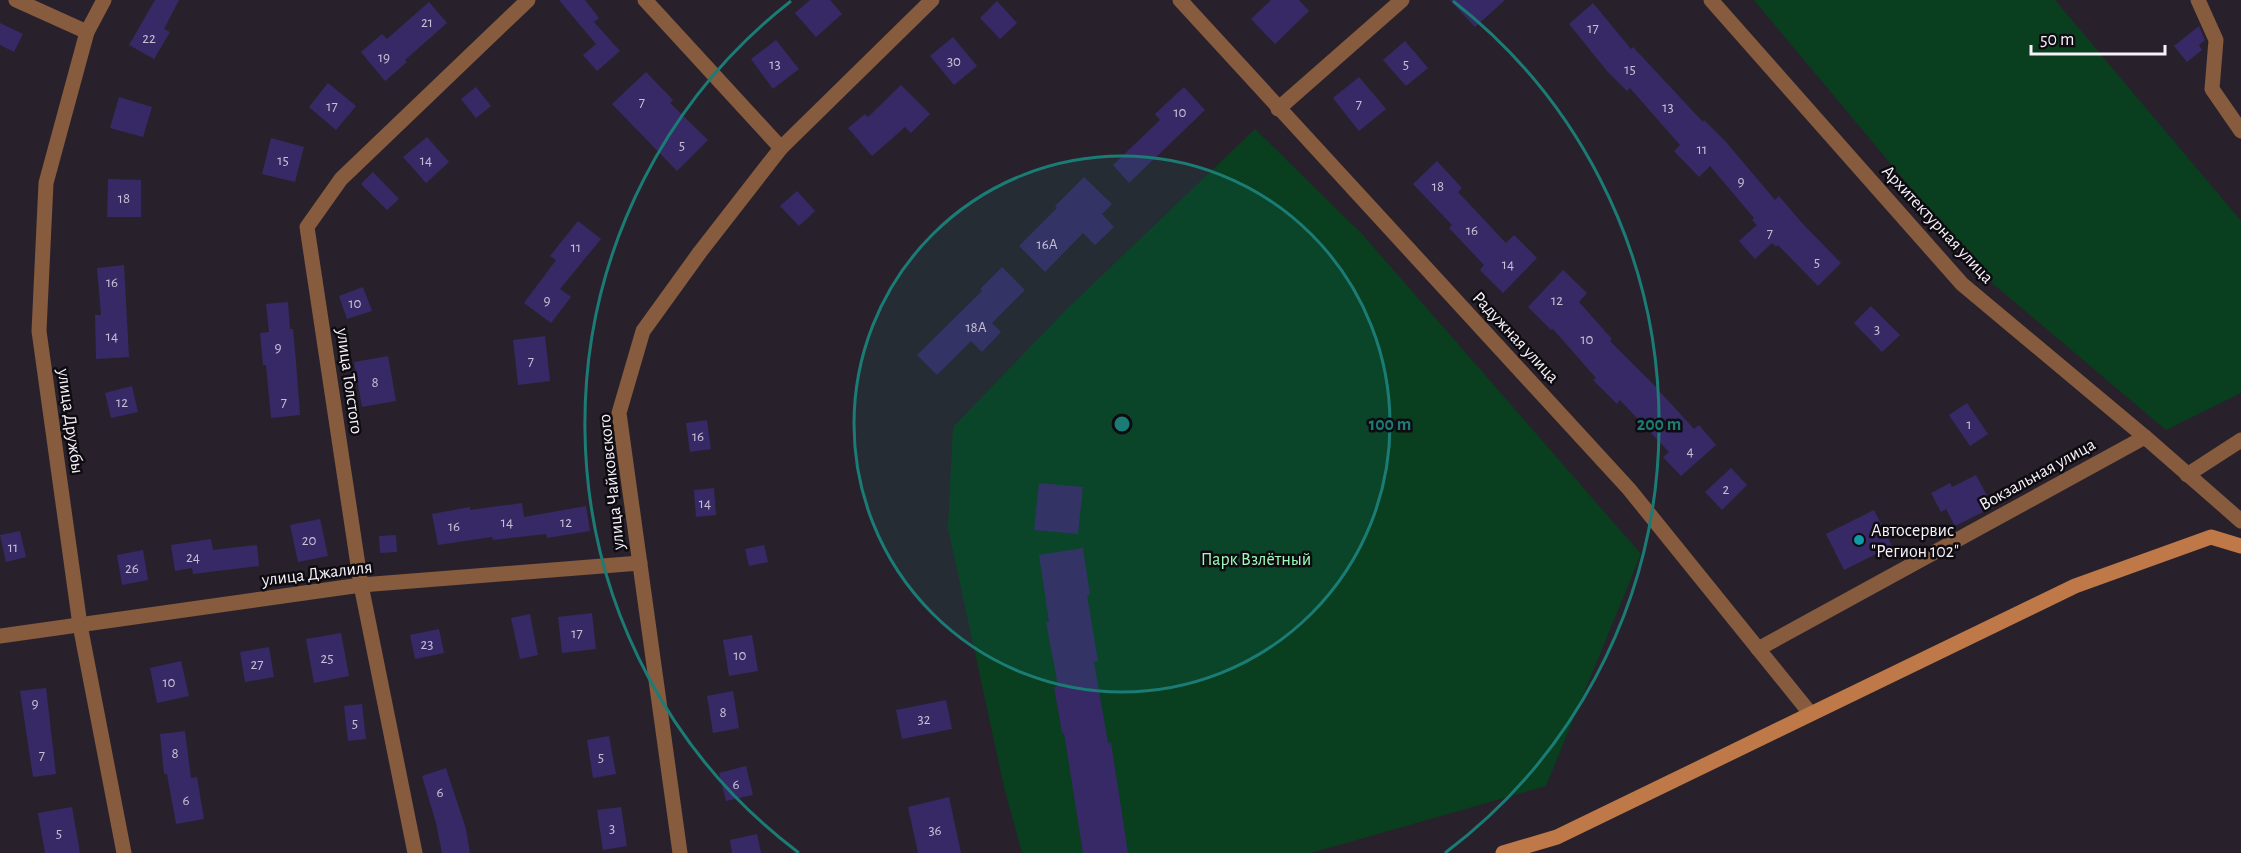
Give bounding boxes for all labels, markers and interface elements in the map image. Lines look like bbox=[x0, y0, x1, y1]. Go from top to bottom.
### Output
house number: 21 bbox=[421, 15, 433, 30]
scale bar bbox=[2031, 18, 2164, 56]
house number: 17 bbox=[1587, 21, 1599, 36]
house number: 22 bbox=[142, 31, 156, 46]
text: 50 m bbox=[2040, 31, 2074, 49]
house number: 19 bbox=[378, 50, 390, 65]
house number: 30 bbox=[947, 54, 961, 69]
house number: 13 bbox=[769, 57, 781, 72]
house number: 5 bbox=[1403, 57, 1409, 72]
house number: 15 bbox=[1624, 62, 1636, 77]
house number: 7 bbox=[639, 95, 645, 110]
house number: 7 bbox=[1356, 97, 1362, 112]
house number: 17 bbox=[326, 99, 338, 114]
house number: 13 bbox=[1662, 100, 1674, 115]
house number: 10 bbox=[1173, 105, 1187, 120]
house number: 5 bbox=[679, 138, 685, 153]
house number: 11 bbox=[1697, 142, 1707, 157]
house number: 15 bbox=[277, 153, 289, 168]
house number: 14 bbox=[420, 153, 432, 168]
street label: Архитектурная улица bbox=[1878, 162, 1996, 287]
house number: 9 bbox=[1737, 174, 1745, 189]
house number: 18 bbox=[1432, 179, 1444, 194]
house number: 18 bbox=[118, 191, 130, 206]
house number: 16 bbox=[1466, 223, 1478, 238]
house number: 7 bbox=[1767, 226, 1773, 241]
house number: 16А bbox=[1036, 237, 1058, 252]
house number: 11 bbox=[571, 240, 581, 255]
house number: 5 bbox=[1814, 255, 1820, 270]
house number: 14 bbox=[1502, 257, 1514, 272]
house number: 16 bbox=[106, 275, 118, 290]
street label: Радужная улица bbox=[1469, 289, 1562, 387]
house number: 9 bbox=[543, 293, 551, 308]
house number: 12 bbox=[1551, 293, 1563, 308]
house number: 10 bbox=[348, 296, 362, 311]
house number: 18А bbox=[965, 320, 987, 335]
house number: 3 bbox=[1874, 322, 1880, 337]
street label: улица Толстого bbox=[333, 326, 365, 435]
house number: 14 bbox=[106, 329, 118, 344]
house number: 10 bbox=[1580, 332, 1594, 347]
house number: 9 bbox=[274, 340, 282, 355]
house number: 7 bbox=[528, 354, 534, 369]
street label: улица Дружбы bbox=[54, 366, 87, 475]
house number: 8 bbox=[371, 375, 379, 390]
house number: 12 bbox=[116, 395, 128, 410]
house number: 7 bbox=[281, 395, 287, 410]
street label: улица Чайковского bbox=[596, 413, 628, 552]
centre of rings bbox=[1112, 414, 1132, 434]
text: 100 m bbox=[1369, 416, 1411, 434]
text: 200 m bbox=[1637, 416, 1681, 434]
house number: 1 bbox=[1966, 417, 1972, 432]
house number: 16 bbox=[692, 429, 704, 444]
street label: Вокзальная улица bbox=[1976, 436, 2099, 514]
house number: 4 bbox=[1686, 444, 1694, 459]
house number: 2 bbox=[1723, 482, 1730, 497]
house number: 14 bbox=[699, 496, 711, 511]
house number: 14 bbox=[501, 515, 513, 530]
house number: 12 bbox=[560, 515, 572, 530]
house number: 16 bbox=[448, 519, 460, 534]
place label: Автосервис "Регион 102" bbox=[1871, 522, 1959, 561]
house number: 20 bbox=[302, 533, 316, 548]
marker: Автосервис "Регион 102" bbox=[1852, 533, 1866, 547]
house number: 11 bbox=[8, 540, 18, 555]
house number: 24 bbox=[186, 550, 200, 565]
park label: Парк Взлётный bbox=[1201, 551, 1311, 569]
street label: улица Джалиля bbox=[260, 558, 373, 590]
house number: 26 bbox=[125, 561, 139, 576]
house number: 17 bbox=[571, 626, 583, 641]
house number: 23 bbox=[420, 637, 434, 652]
house number: 10 bbox=[733, 648, 747, 663]
house number: 25 bbox=[320, 651, 334, 666]
house number: 27 bbox=[250, 657, 264, 672]
house number: 10 bbox=[162, 675, 176, 690]
house number: 9 bbox=[31, 696, 39, 711]
house number: 8 bbox=[719, 705, 727, 720]
house number: 32 bbox=[917, 712, 931, 727]
house number: 5 bbox=[352, 716, 358, 731]
house number: 8 bbox=[171, 746, 179, 761]
house number: 7 bbox=[39, 748, 45, 763]
house number: 5 bbox=[598, 750, 604, 765]
house number: 6 bbox=[732, 777, 740, 792]
house number: 6 bbox=[436, 785, 444, 800]
house number: 6 bbox=[182, 793, 190, 808]
house number: 3 bbox=[609, 821, 615, 836]
house number: 36 bbox=[928, 823, 942, 838]
house number: 5 bbox=[56, 826, 62, 841]

